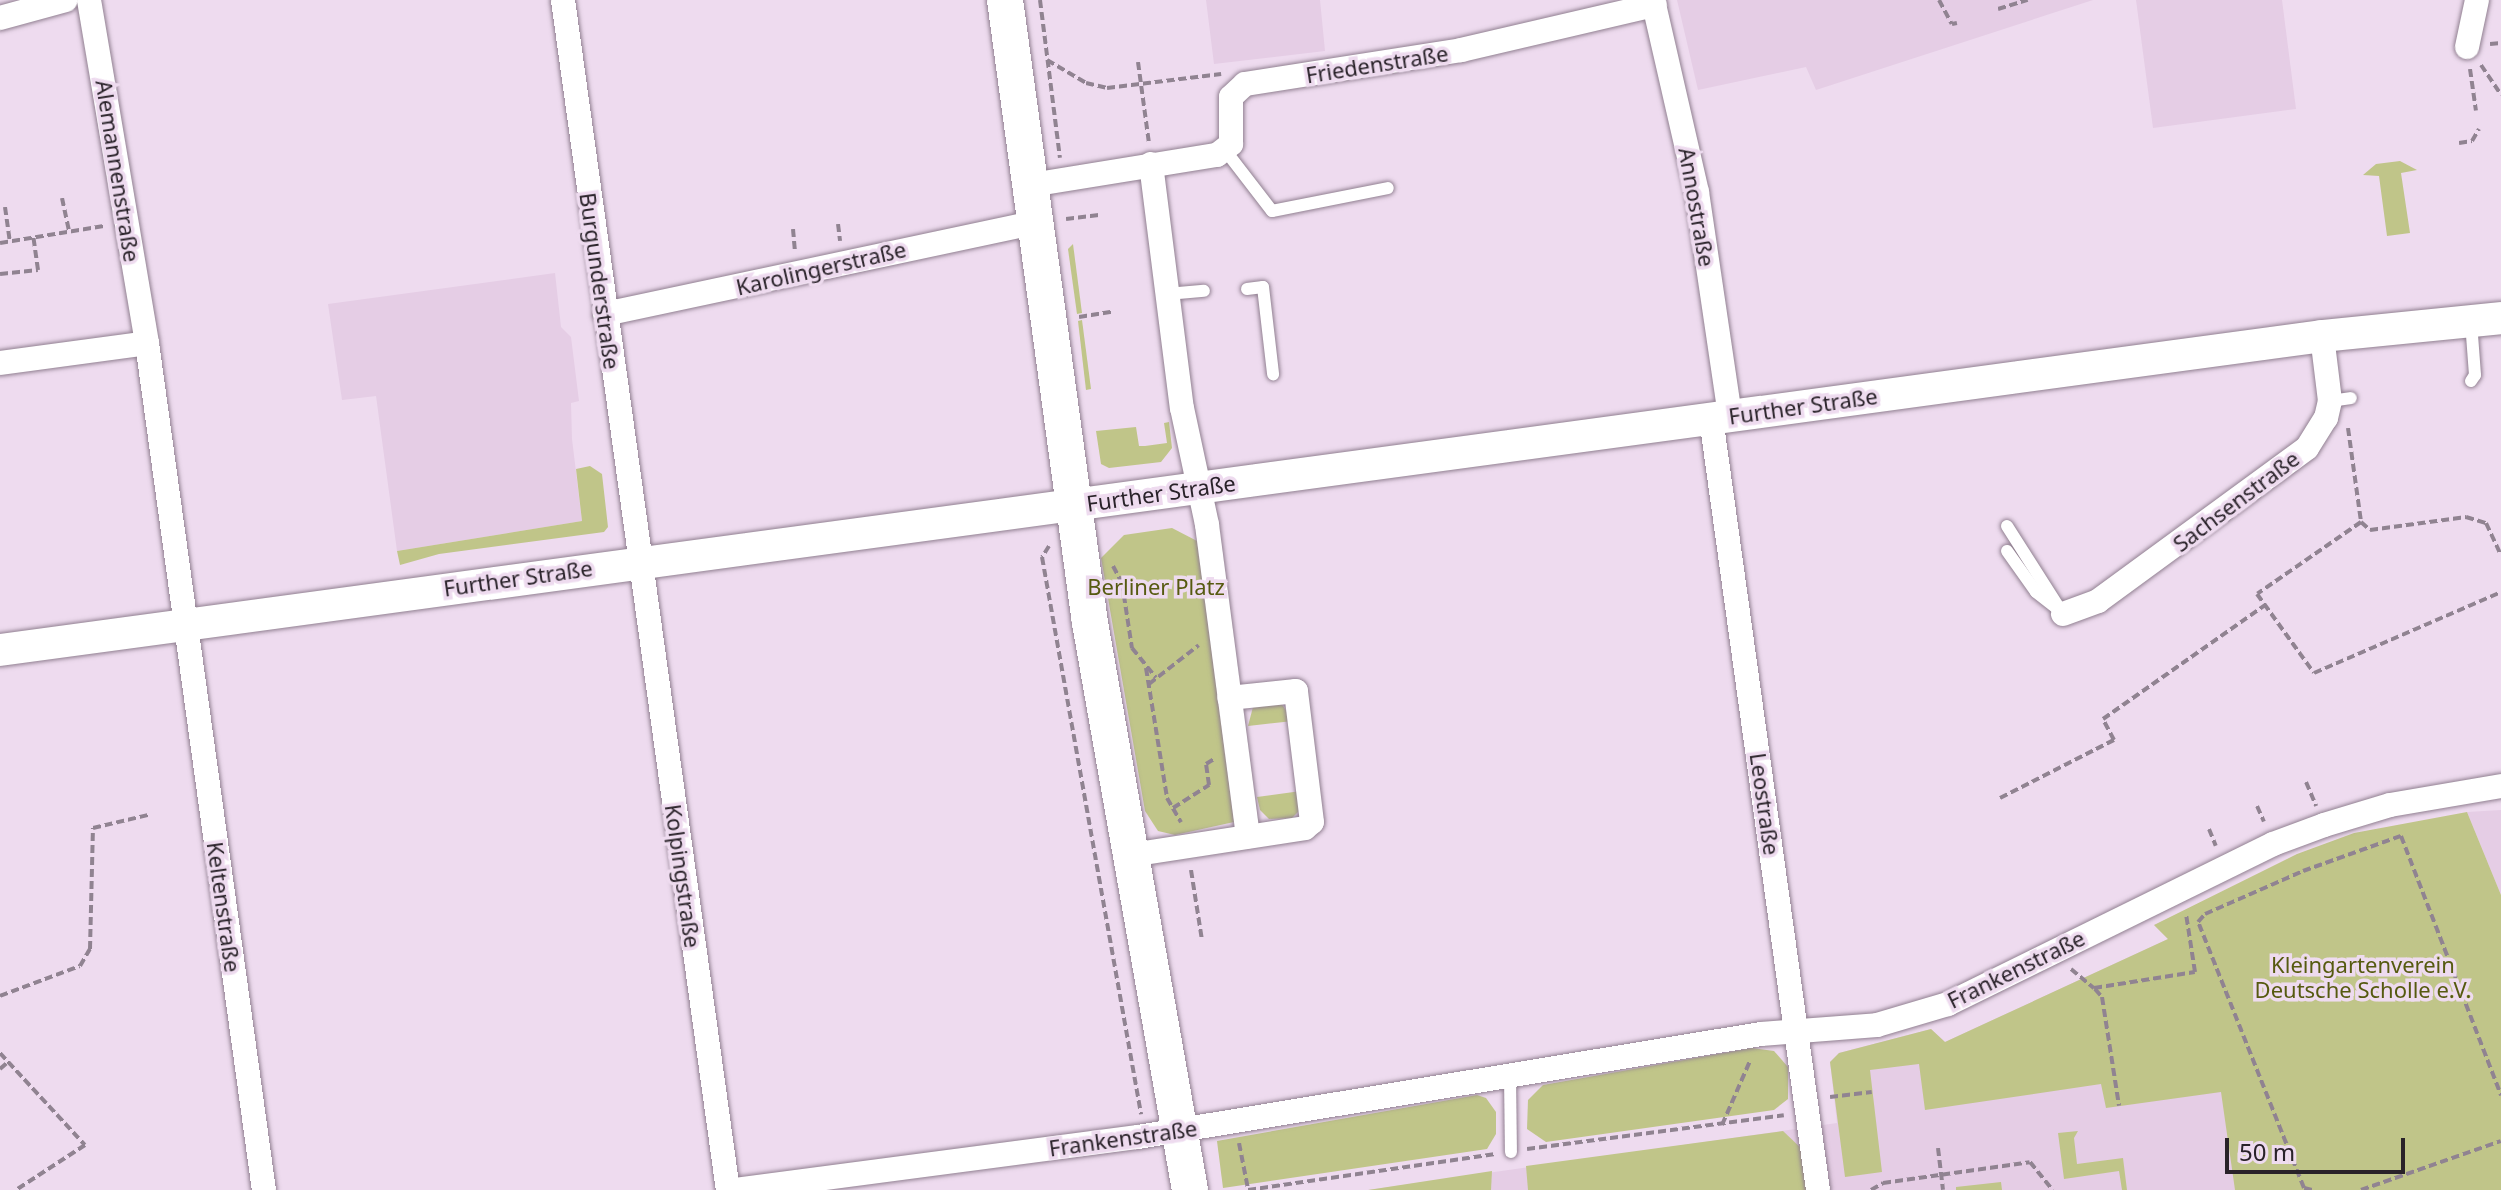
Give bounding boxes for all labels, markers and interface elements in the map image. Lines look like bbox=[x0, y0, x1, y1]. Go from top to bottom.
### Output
street label: Friedenstraße bbox=[1304, 40, 1450, 88]
street label: Alemannenstraße bbox=[91, 78, 145, 264]
street label: Annostraße bbox=[1674, 145, 1720, 269]
street label: Burgunderstraße bbox=[575, 191, 625, 371]
street label: Karolingerstraße bbox=[733, 236, 909, 300]
street label: Further Straße bbox=[1727, 382, 1879, 430]
street label: Sachsenstraße bbox=[2168, 445, 2304, 557]
street label: Further Straße bbox=[1085, 469, 1237, 517]
street label: Further Straße bbox=[442, 554, 594, 602]
park label: Berliner Platz bbox=[1087, 574, 1225, 600]
street label: Leostraße bbox=[1745, 751, 1785, 857]
street label: Kolpingstraße bbox=[660, 803, 706, 949]
street label: Keltenstraße bbox=[202, 840, 246, 974]
street label: Frankenstraße bbox=[1943, 924, 2089, 1014]
park label: Kleingartenverein Deutsche Scholle e.V. bbox=[2255, 951, 2471, 1002]
street label: Frankenstraße bbox=[1047, 1115, 1199, 1161]
scale bar bbox=[2229, 1122, 2409, 1172]
text: 50 m bbox=[2239, 1135, 2295, 1168]

